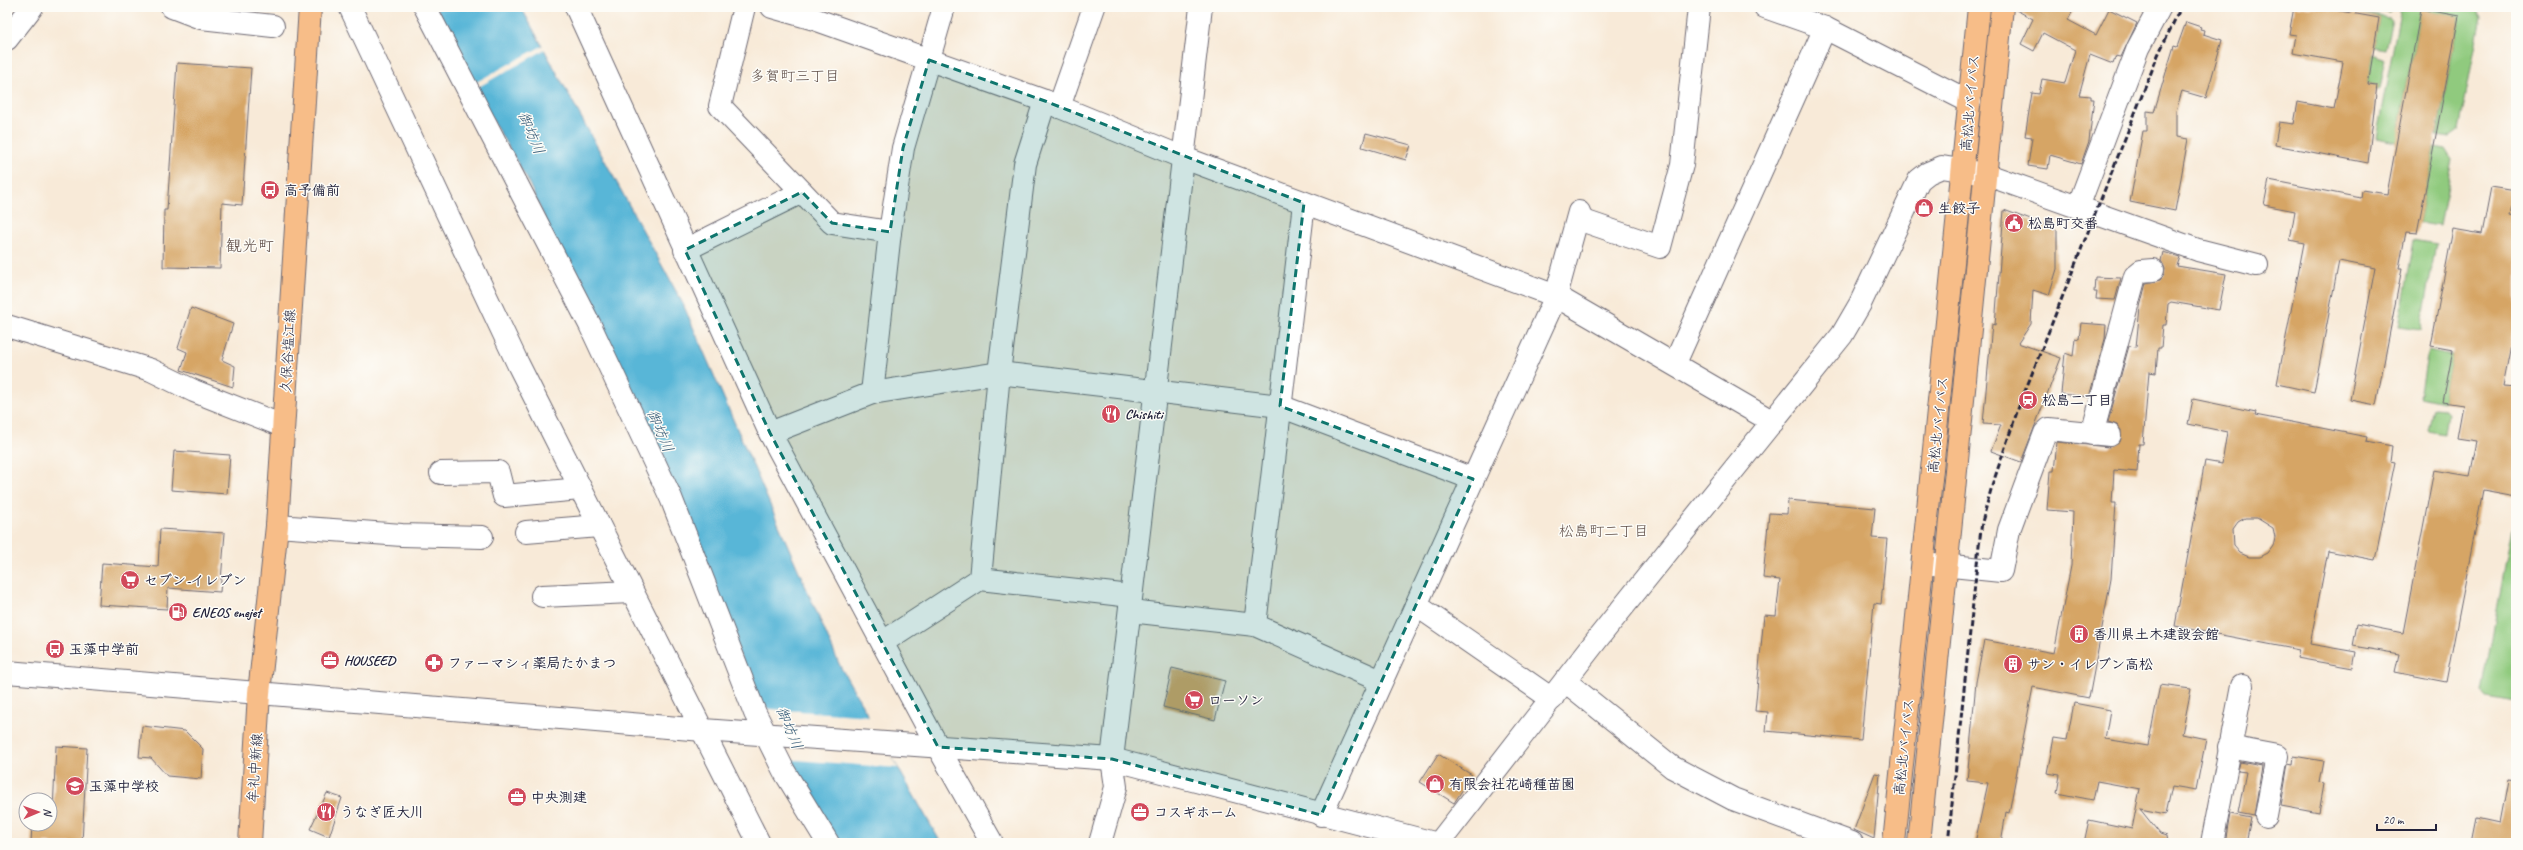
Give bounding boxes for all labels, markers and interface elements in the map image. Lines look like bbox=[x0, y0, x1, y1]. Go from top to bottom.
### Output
street label: 高松北バイパス bbox=[1957, 54, 1983, 152]
district label: 多賀町三丁目 bbox=[750, 67, 840, 86]
water label: 御坊川 bbox=[513, 109, 549, 157]
bus stop icon: 高予備前 bbox=[259, 179, 281, 201]
place label: 高予備前 bbox=[284, 182, 340, 199]
shop icon: 生餃子 bbox=[1913, 197, 1935, 219]
place label: 生餃子 bbox=[1938, 200, 1980, 217]
public building icon: 松島町交番 bbox=[2003, 212, 2025, 234]
place label: 松島町交番 bbox=[2028, 215, 2098, 232]
district label: 観光町 bbox=[226, 236, 274, 256]
street label: 久保谷塩江線 bbox=[277, 309, 299, 393]
street label: 高松北バイパス bbox=[1924, 376, 1952, 474]
station icon: 松島二丁目 bbox=[2017, 389, 2039, 411]
place label: 松島二丁目 bbox=[2042, 392, 2112, 409]
restaurant icon: Chishiti bbox=[1100, 403, 1122, 425]
place label: Chishiti bbox=[1125, 406, 1165, 423]
water label: 御坊川 bbox=[642, 407, 678, 455]
district label: 松島町二丁目 bbox=[1559, 522, 1649, 541]
supermarket icon: セブン-イレブン bbox=[119, 569, 141, 591]
place label: セブン-イレブン bbox=[144, 572, 247, 589]
fuel station icon: ENEOS enejet bbox=[167, 601, 189, 623]
place label: ENEOS enejet bbox=[192, 604, 263, 621]
building icon: 香川県土木建設会館 bbox=[2068, 623, 2090, 645]
place label: 香川県土木建設会館 bbox=[2093, 626, 2219, 643]
bus stop icon: 玉藻中学前 bbox=[44, 638, 66, 660]
place label: 玉藻中学前 bbox=[69, 641, 139, 658]
office icon: HOUSEED bbox=[319, 649, 341, 671]
place label: HOUSEED bbox=[344, 652, 397, 669]
pharmacy icon: ファーマシィ薬局たかまつ bbox=[423, 652, 445, 674]
building icon: サン・イレブン高松 bbox=[2002, 653, 2024, 675]
place label: ファーマシィ薬局たかまつ bbox=[448, 655, 617, 672]
place label: サン・イレブン高松 bbox=[2027, 656, 2153, 673]
supermarket icon: ローソン bbox=[1183, 689, 1205, 711]
place label: ローソン bbox=[1208, 692, 1264, 709]
street label: 高松北バイパス bbox=[1890, 698, 1918, 796]
water label: 御坊川 bbox=[771, 704, 807, 752]
street label: 牟礼中新線 bbox=[244, 732, 266, 804]
shop icon: 有限会社花崎種苗園 bbox=[1424, 773, 1446, 795]
school or university icon: 玉藻中学校 bbox=[64, 775, 86, 797]
place label: 有限会社花崎種苗園 bbox=[1449, 776, 1575, 793]
place label: 玉藻中学校 bbox=[89, 778, 159, 795]
office icon: 中央測建 bbox=[506, 786, 528, 808]
place label: 中央測建 bbox=[531, 789, 587, 806]
north arrow bbox=[18, 792, 58, 832]
restaurant icon: うなぎ匠大川 bbox=[315, 801, 337, 823]
office icon: コスギホーム bbox=[1129, 801, 1151, 823]
place label: うなぎ匠大川 bbox=[340, 804, 424, 821]
place label: コスギホーム bbox=[1154, 804, 1237, 821]
scale bar bbox=[2377, 806, 2436, 832]
text: N bbox=[41, 808, 55, 817]
text: 20 m bbox=[2383, 812, 2405, 828]

